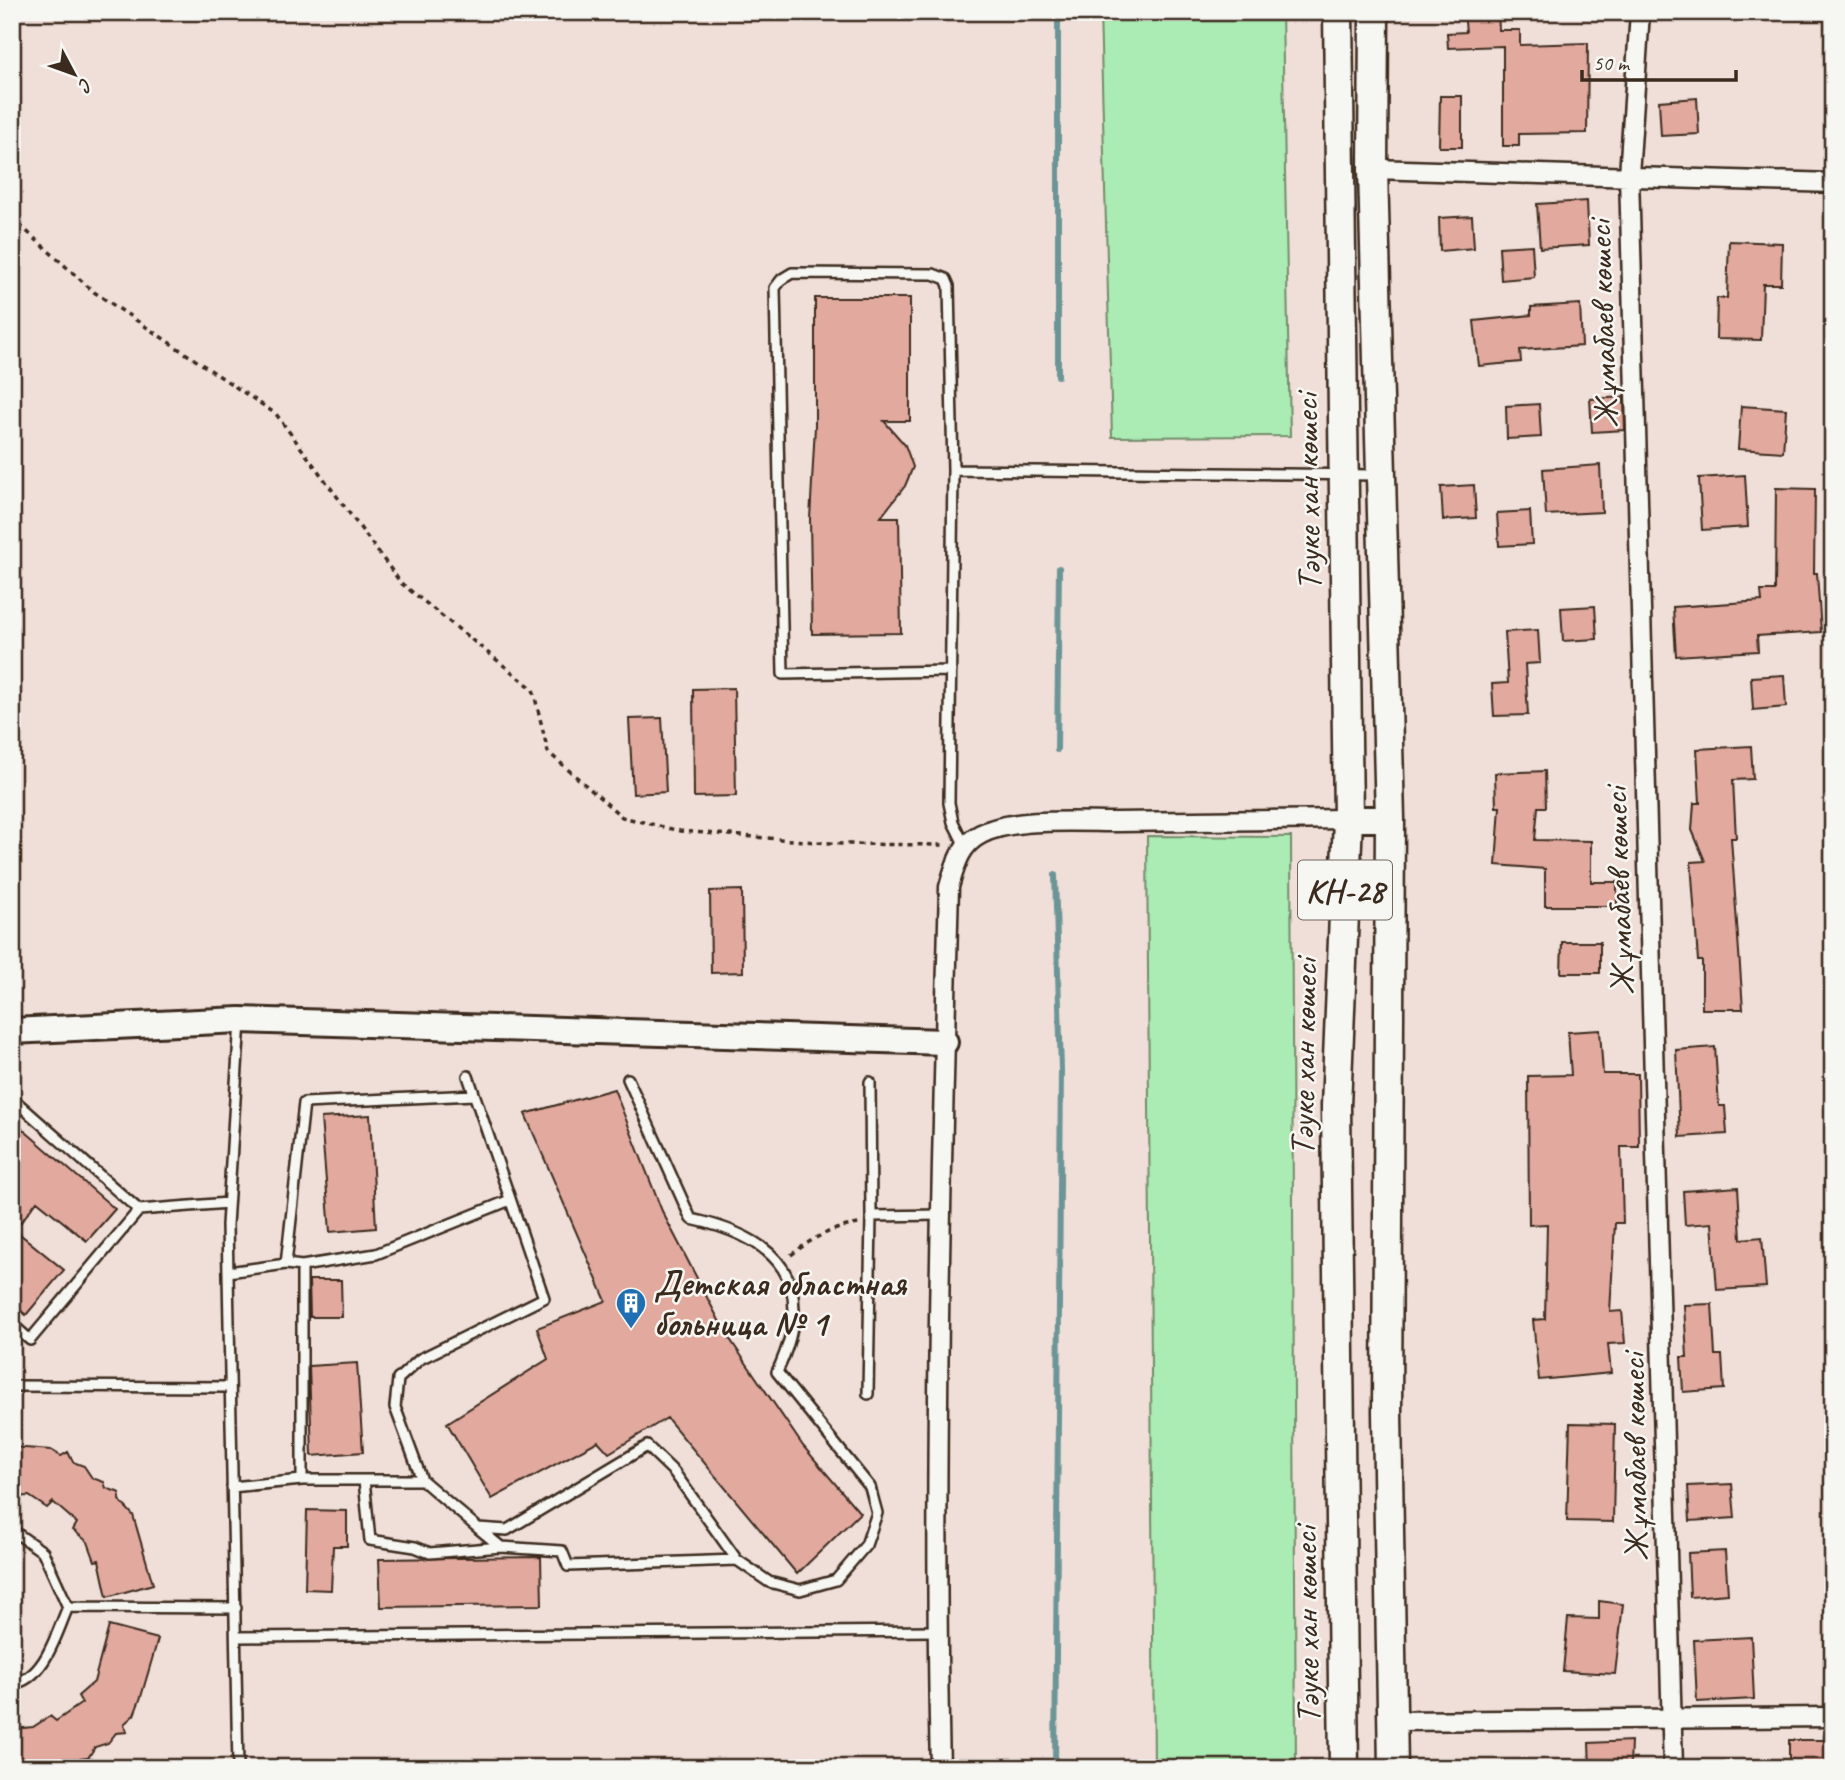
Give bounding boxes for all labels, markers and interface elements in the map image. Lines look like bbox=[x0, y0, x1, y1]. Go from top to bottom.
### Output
north arrow bbox=[38, 38, 108, 108]
scale bar bbox=[1582, 38, 1736, 82]
text: 50 m bbox=[1593, 50, 1631, 76]
text: С bbox=[72, 73, 98, 98]
street label: Жұмабаев көшесі bbox=[1576, 215, 1629, 429]
street label: Тәуке хан көшесі bbox=[1283, 388, 1332, 591]
street label: Жұмабаев көшесі bbox=[1592, 782, 1645, 996]
road number: КН-28 bbox=[1298, 860, 1392, 920]
street label: Тәуке хан көшесі bbox=[1279, 953, 1328, 1156]
place label: Детская областная больница № 1 bbox=[654, 1261, 908, 1346]
building icon: Детская областная больница № 1 bbox=[614, 1286, 648, 1330]
street label: Жұмабаев көшесі bbox=[1610, 1348, 1659, 1562]
street label: Тәуке хан көшесі bbox=[1282, 1521, 1331, 1724]

